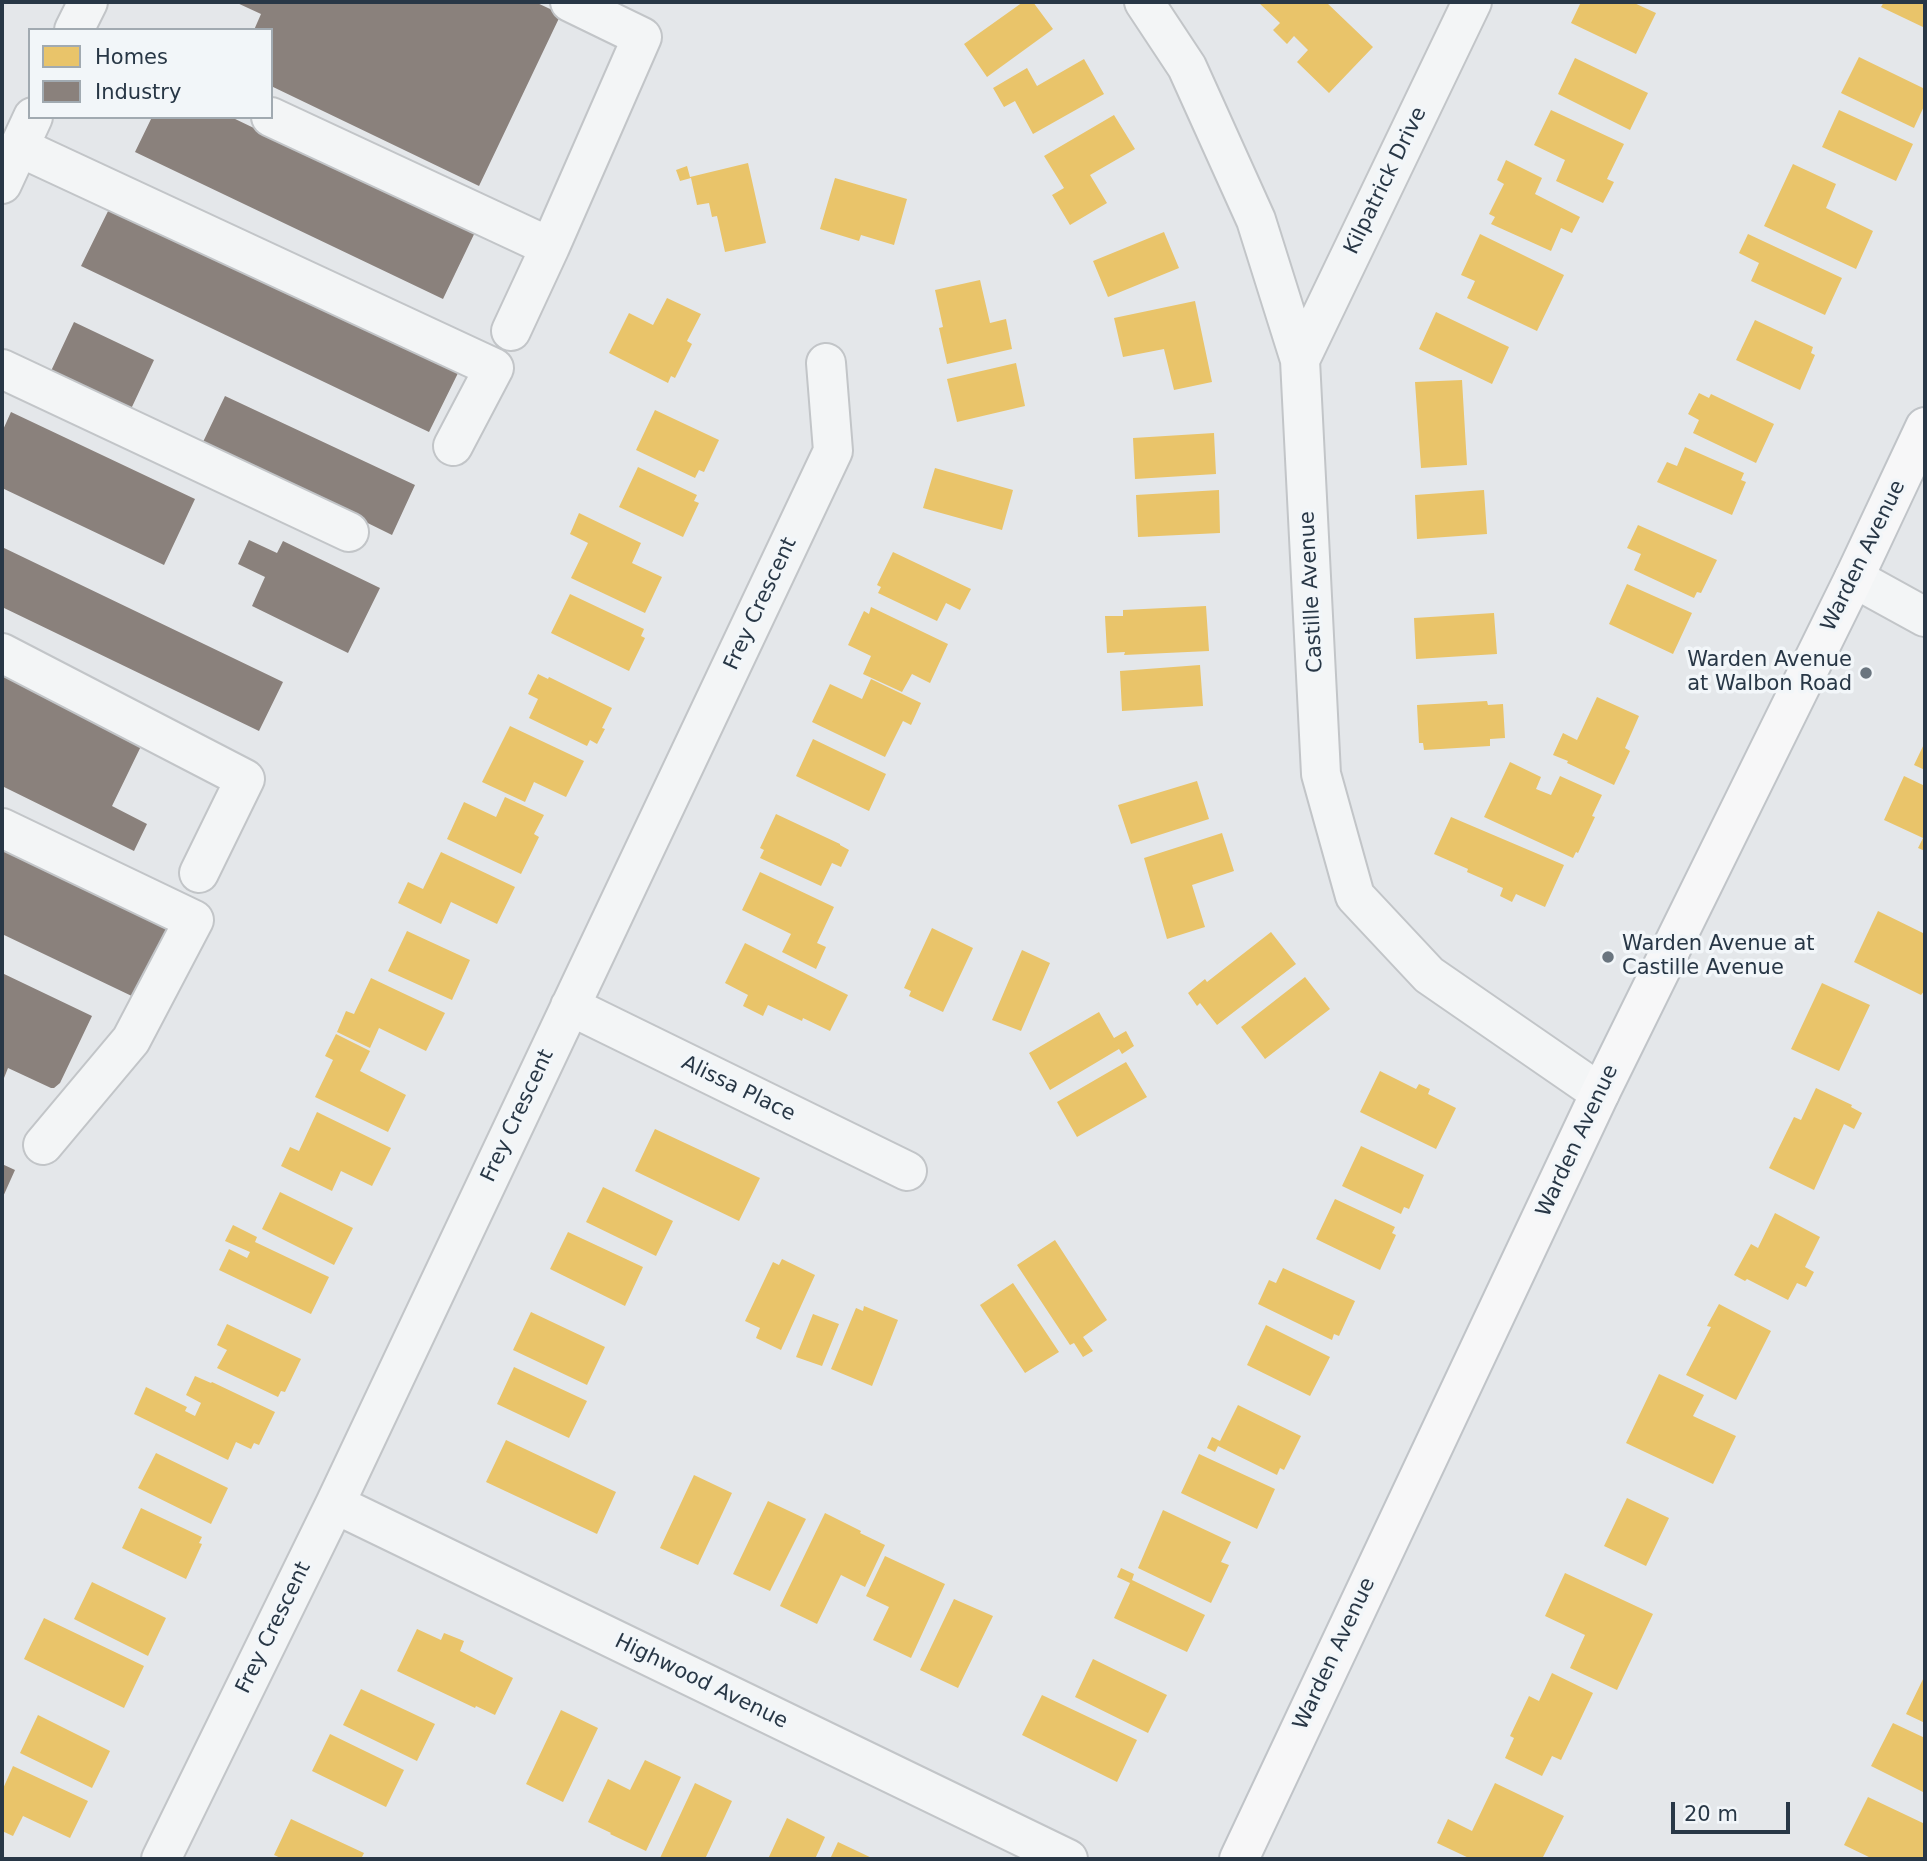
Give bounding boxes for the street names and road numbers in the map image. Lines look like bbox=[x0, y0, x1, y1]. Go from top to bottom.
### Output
street label: Kilpatrick Drive bbox=[1339, 103, 1433, 259]
street label: Warden Avenue bbox=[1817, 476, 1911, 636]
street label: Castille Avenue bbox=[1295, 511, 1329, 673]
street label: Frey Crescent bbox=[719, 534, 803, 674]
street label: Frey Crescent bbox=[476, 1046, 560, 1186]
street label: Alissa Place bbox=[677, 1051, 799, 1127]
street label: Warden Avenue bbox=[1532, 1061, 1624, 1221]
street label: Frey Crescent bbox=[231, 1558, 317, 1698]
street label: Warden Avenue bbox=[1289, 1574, 1381, 1734]
street label: Highwood Avenue bbox=[610, 1629, 792, 1735]

